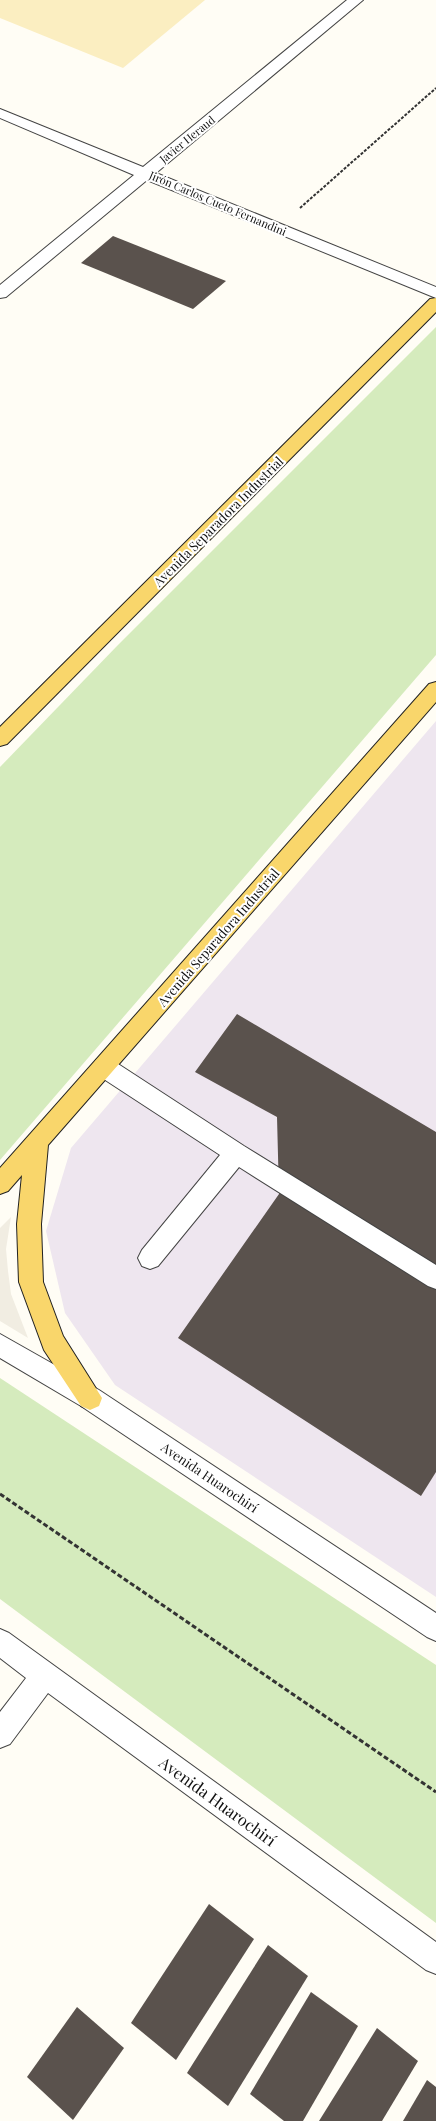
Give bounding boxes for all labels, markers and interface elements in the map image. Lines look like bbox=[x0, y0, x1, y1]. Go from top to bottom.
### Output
street label: Javier Heraud bbox=[155, 112, 218, 167]
street label: Jirón Carlos Cueto Fernandini bbox=[146, 167, 289, 239]
street label: Avenida Separadora Industrial bbox=[149, 452, 287, 590]
street label: Avenida Separadora Industrial bbox=[153, 864, 283, 1010]
street label: Avenida Huarochirí bbox=[157, 1438, 262, 1516]
street label: Avenida Huarochirí bbox=[155, 1751, 281, 1851]

